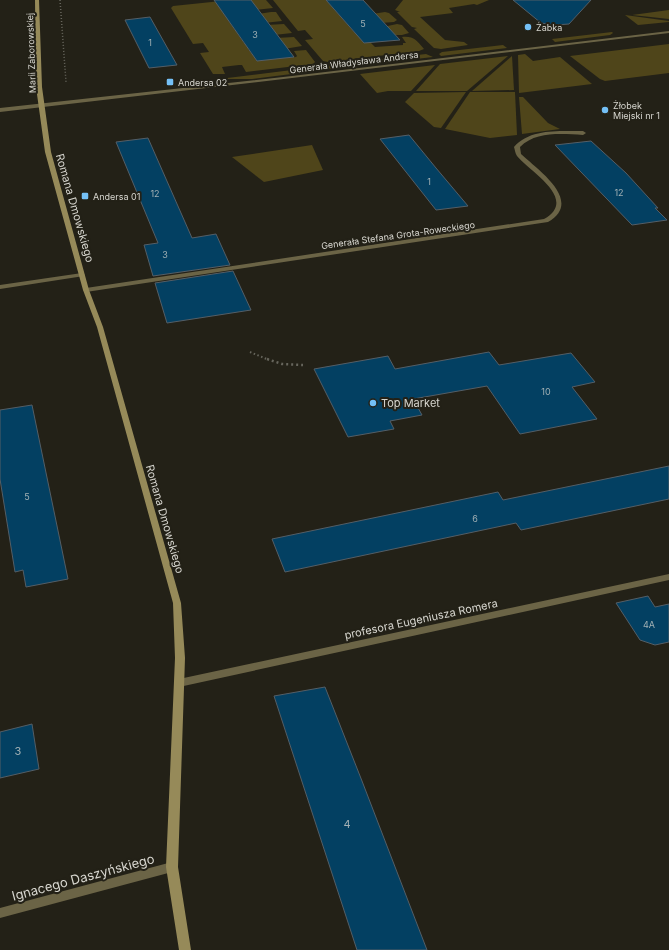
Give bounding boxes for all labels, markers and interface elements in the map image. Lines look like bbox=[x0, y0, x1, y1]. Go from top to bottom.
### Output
street label: Marii Zaborowskiej bbox=[24, 13, 38, 93]
house number: 5 bbox=[360, 18, 366, 29]
marker: Żabka bbox=[523, 22, 533, 32]
place label: Żabka bbox=[536, 22, 562, 33]
house number: 3 bbox=[252, 29, 258, 40]
house number: 1 bbox=[148, 37, 152, 48]
street label: Generała Władysława Andersa bbox=[289, 49, 419, 75]
marker: Andersa 02 bbox=[165, 77, 175, 87]
place label: Andersa 02 bbox=[178, 77, 227, 88]
place label: Żłobek Miejski nr 1 bbox=[613, 100, 660, 121]
marker: Żłobek Miejski nr 1 bbox=[600, 105, 610, 115]
street label: Romana Dmowskiego bbox=[53, 152, 97, 264]
house number: 1 bbox=[427, 176, 431, 187]
house number: 12 bbox=[614, 187, 624, 198]
house number: 12 bbox=[150, 188, 160, 199]
marker: Andersa 01 bbox=[80, 191, 90, 201]
place label: Andersa 01 bbox=[93, 191, 140, 202]
street label: Generała Stefana Grota-Roweckiego bbox=[320, 219, 476, 251]
house number: 3 bbox=[162, 249, 168, 260]
house number: 10 bbox=[541, 386, 551, 397]
place label: Top Market bbox=[381, 396, 440, 410]
marker: Top Market bbox=[368, 398, 378, 408]
street label: Romana Dmowskiego bbox=[143, 463, 187, 575]
house number: 5 bbox=[24, 491, 30, 502]
house number: 6 bbox=[472, 513, 478, 524]
street label: profesora Eugeniusza Romera bbox=[343, 596, 499, 642]
house number: 4A bbox=[643, 619, 655, 630]
house number: 3 bbox=[15, 744, 22, 758]
house number: 4 bbox=[343, 817, 351, 831]
street label: Ignacego Daszyńskiego bbox=[10, 850, 156, 904]

